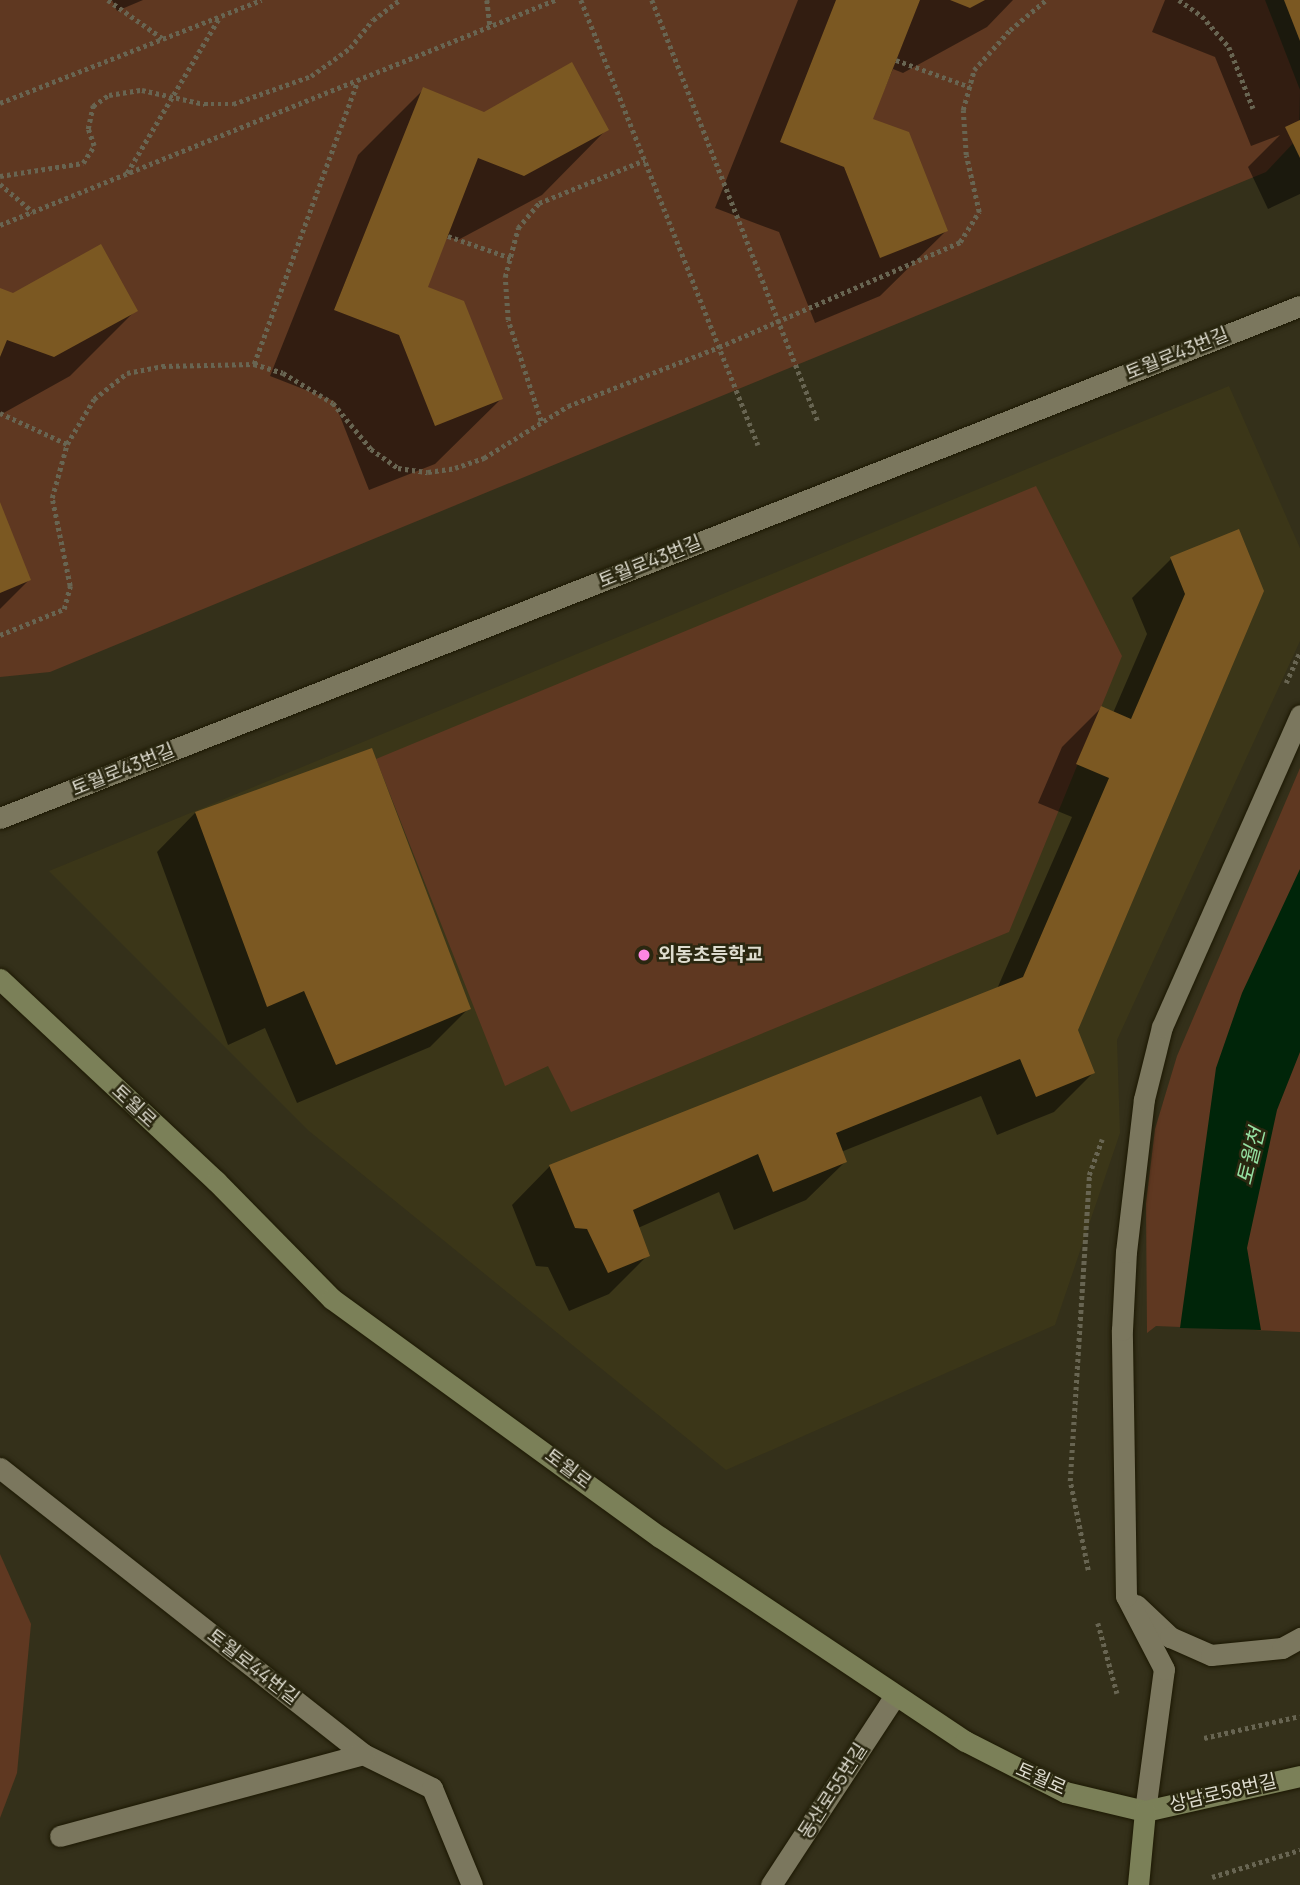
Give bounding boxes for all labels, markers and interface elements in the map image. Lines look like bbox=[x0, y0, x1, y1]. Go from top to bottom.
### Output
street label: 토월로43번길 bbox=[1122, 323, 1232, 385]
street label: 토월로43번길 bbox=[595, 531, 705, 593]
street label: 토월로43번길 bbox=[68, 739, 178, 801]
place label: 외동초등학교 bbox=[658, 944, 763, 966]
marker: 외동초등학교 bbox=[636, 947, 652, 963]
street label: 토월로 bbox=[107, 1080, 161, 1132]
water label: 토월천 bbox=[1231, 1125, 1269, 1187]
street label: 토월로 bbox=[540, 1444, 596, 1494]
street label: 토월로44번길 bbox=[203, 1624, 303, 1710]
street label: 동산로55번길 bbox=[794, 1739, 872, 1843]
street label: 토월로 bbox=[1012, 1758, 1070, 1800]
street label: 상남로58번길 bbox=[1167, 1770, 1279, 1816]

